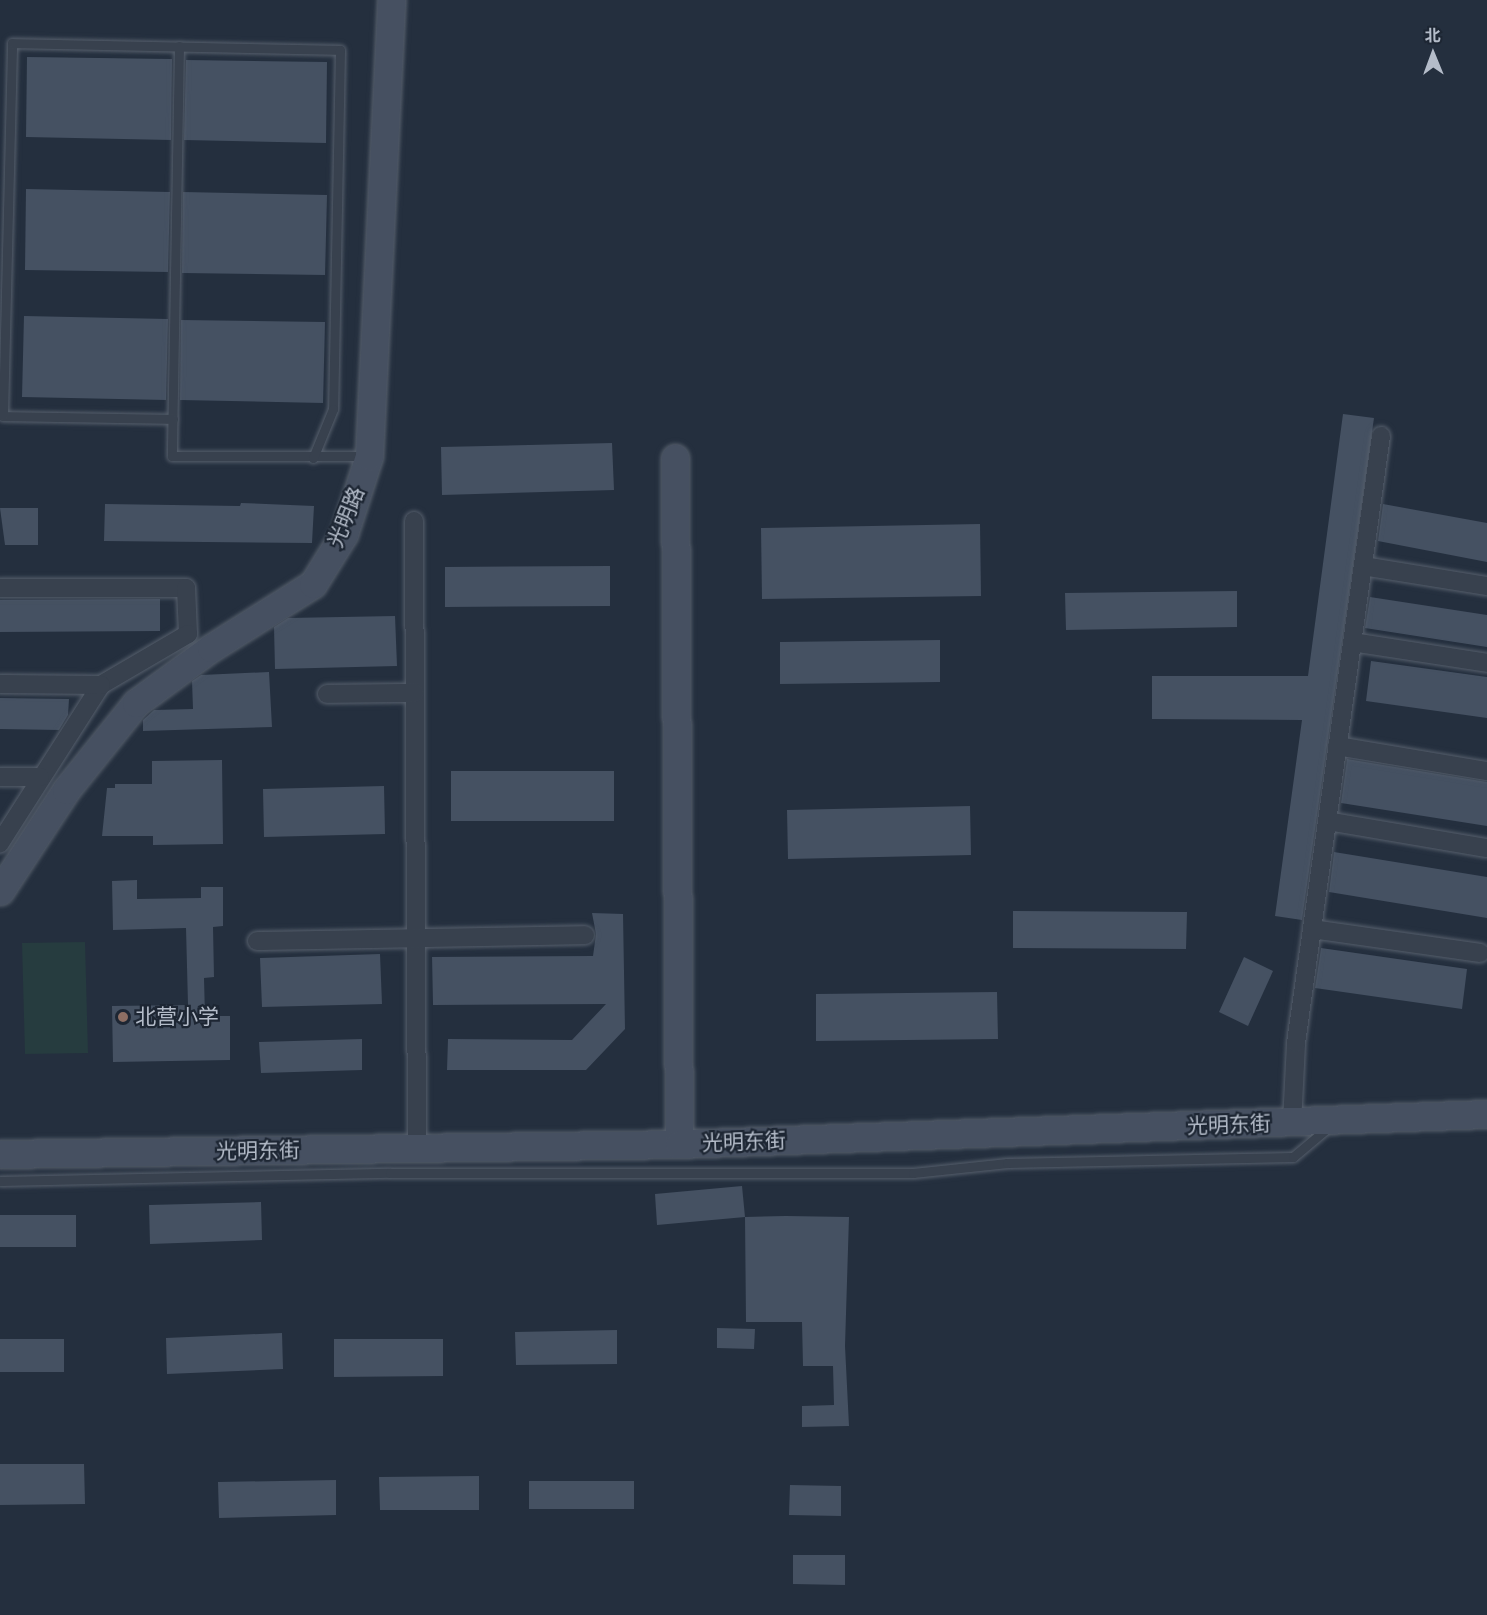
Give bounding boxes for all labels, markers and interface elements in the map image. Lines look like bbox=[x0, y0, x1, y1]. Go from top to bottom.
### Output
north arrow bbox=[1403, 24, 1463, 84]
text: 北 bbox=[1424, 26, 1441, 45]
street label: 光明路 bbox=[323, 483, 369, 551]
place label: 北营小学 bbox=[135, 1004, 219, 1030]
marker: 北营小学 bbox=[116, 1010, 130, 1024]
street label: 光明东街 bbox=[1187, 1111, 1271, 1139]
street label: 光明东街 bbox=[702, 1128, 786, 1156]
street label: 光明东街 bbox=[216, 1138, 300, 1164]

